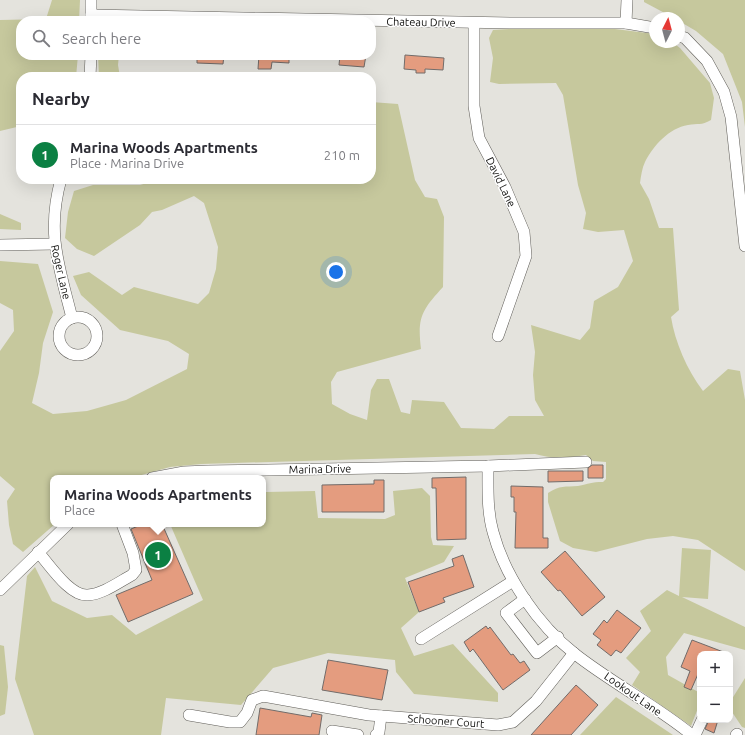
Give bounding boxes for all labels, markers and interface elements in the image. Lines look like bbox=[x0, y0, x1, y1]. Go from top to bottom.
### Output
north arrow bbox=[649, 12, 685, 48]
street label: Chateau Drive bbox=[386, 15, 456, 29]
search box bbox=[16, 16, 376, 60]
icon: search bbox=[30, 27, 52, 49]
text: Search here bbox=[62, 30, 141, 47]
text: Nearby bbox=[32, 89, 90, 108]
text: Marina Woods Apartments bbox=[70, 139, 258, 156]
text: 1 bbox=[41, 148, 49, 162]
text: 210 m bbox=[324, 148, 360, 162]
street label: David Lane bbox=[484, 155, 518, 209]
text: Place · Marina Drive bbox=[70, 156, 184, 170]
street label: Roger Lane bbox=[49, 243, 73, 301]
your location bbox=[326, 262, 346, 282]
street label: Marina Drive bbox=[289, 462, 351, 476]
popup bbox=[50, 475, 266, 527]
text: Marina Woods Apartments bbox=[64, 486, 252, 503]
text: Place bbox=[64, 503, 95, 517]
pin: 1 bbox=[145, 540, 171, 570]
map controls bbox=[697, 651, 733, 723]
button: + bbox=[697, 651, 733, 687]
street label: Lookout Lane bbox=[602, 670, 664, 718]
button: − bbox=[697, 687, 733, 723]
street label: Schooner Court bbox=[407, 712, 486, 730]

